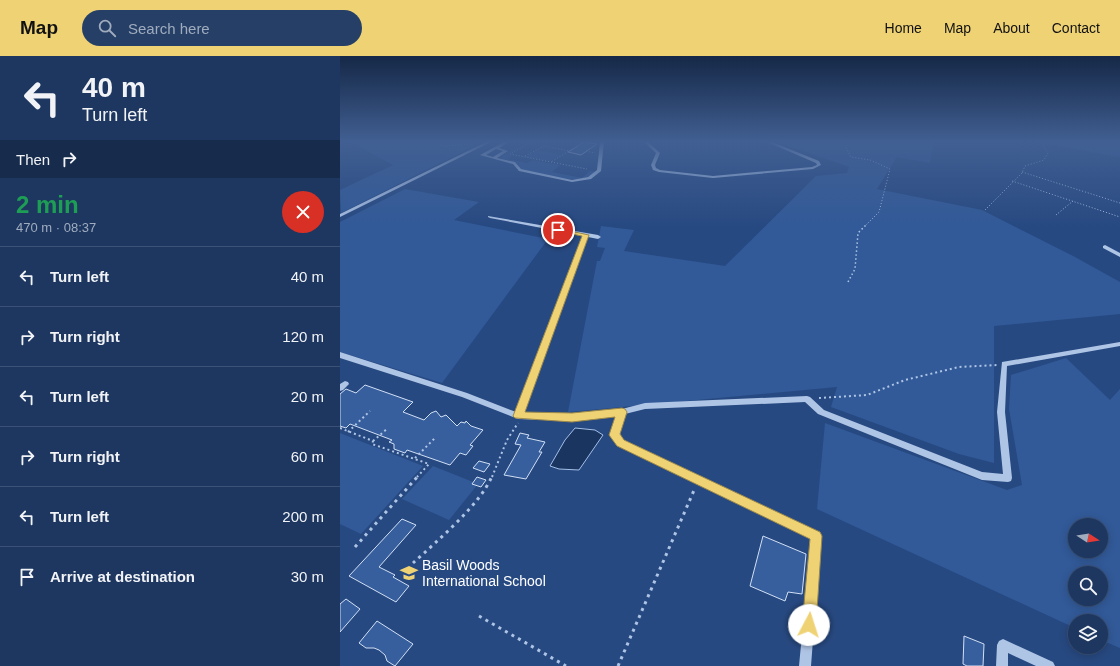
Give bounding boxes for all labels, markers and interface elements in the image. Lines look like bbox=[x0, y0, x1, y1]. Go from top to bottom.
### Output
search box bbox=[82, 10, 362, 46]
text: Map bbox=[20, 17, 58, 38]
icon: search bbox=[96, 17, 118, 39]
text: Search here bbox=[128, 20, 210, 37]
text: Home bbox=[885, 20, 922, 36]
text: Map bbox=[944, 20, 971, 36]
text: About bbox=[993, 20, 1030, 36]
text: Contact bbox=[1052, 20, 1100, 36]
icon: left bbox=[16, 72, 68, 124]
text: 40 m bbox=[82, 72, 146, 103]
text: Turn left bbox=[82, 105, 147, 125]
icon: right bbox=[58, 148, 80, 170]
text: Then bbox=[16, 151, 50, 168]
text: 2 min bbox=[16, 191, 79, 218]
button: close bbox=[282, 191, 324, 233]
pin bbox=[541, 213, 575, 247]
icon: arrive bbox=[547, 219, 569, 241]
text: 470 m · 08:37 bbox=[16, 220, 96, 235]
icon: left bbox=[16, 266, 38, 288]
text: Turn left bbox=[50, 268, 109, 285]
text: 40 m bbox=[291, 268, 324, 285]
icon: right bbox=[16, 326, 38, 348]
text: Turn right bbox=[50, 328, 120, 345]
text: 120 m bbox=[282, 328, 324, 345]
icon: left bbox=[16, 386, 38, 408]
text: Turn left bbox=[50, 388, 109, 405]
text: 20 m bbox=[291, 388, 324, 405]
icon: right bbox=[16, 446, 38, 468]
text: Turn right bbox=[50, 448, 120, 465]
text: 60 m bbox=[291, 448, 324, 465]
icon: left bbox=[16, 506, 38, 528]
text: Turn left bbox=[50, 508, 109, 525]
text: 200 m bbox=[282, 508, 324, 525]
north arrow bbox=[1068, 518, 1108, 558]
map controls bbox=[1068, 518, 1108, 654]
place label: Basil Woods International School bbox=[422, 557, 546, 589]
school or university icon: Basil Woods International School bbox=[399, 563, 419, 583]
icon: arrive bbox=[16, 566, 38, 588]
button: search bbox=[1068, 566, 1108, 606]
text: Arrive at destination bbox=[50, 568, 195, 585]
text: 30 m bbox=[291, 568, 324, 585]
position arrow bbox=[788, 604, 830, 646]
button: layers bbox=[1068, 614, 1108, 654]

